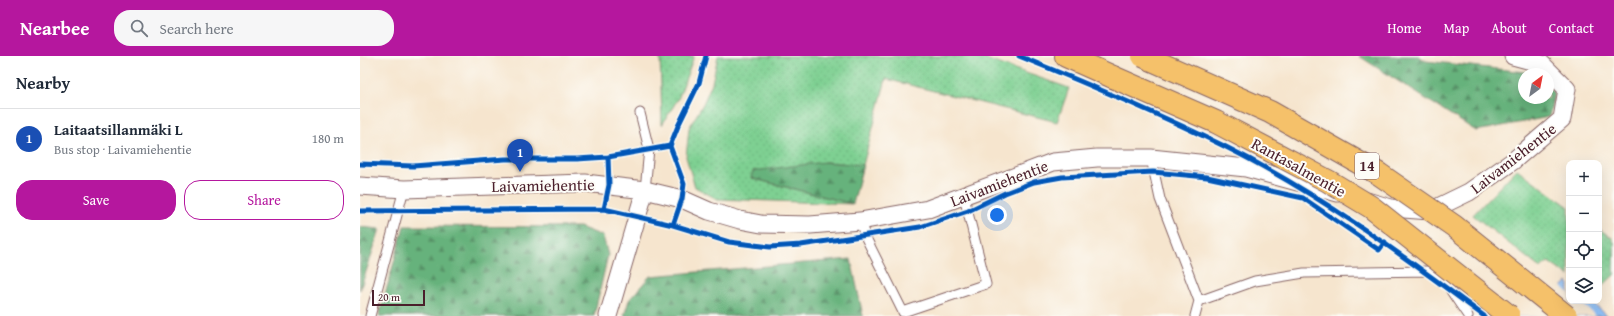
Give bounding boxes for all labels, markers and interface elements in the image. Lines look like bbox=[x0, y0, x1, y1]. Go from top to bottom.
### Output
search box bbox=[114, 10, 394, 46]
text: Nearbee bbox=[20, 14, 90, 42]
icon: search bbox=[128, 17, 150, 39]
text: Search here bbox=[160, 18, 234, 39]
text: Home bbox=[1387, 18, 1422, 38]
text: Map bbox=[1444, 18, 1469, 38]
text: About bbox=[1491, 18, 1527, 38]
text: Contact bbox=[1549, 18, 1594, 38]
north arrow bbox=[1518, 68, 1554, 104]
text: Nearby bbox=[16, 70, 70, 95]
street label: Laivamiehentie bbox=[1465, 117, 1561, 199]
text: Laitaatsillanmäki L bbox=[54, 119, 183, 140]
text: 1 bbox=[26, 129, 32, 148]
text: 180 m bbox=[312, 129, 344, 148]
street label: Rantasalmentie bbox=[1247, 131, 1351, 203]
pin: 1 bbox=[507, 139, 533, 172]
text: Bus stop · Laivamiehentie bbox=[54, 140, 192, 159]
street label: Laivamiehentie bbox=[946, 153, 1052, 213]
road number: 14 bbox=[1355, 153, 1379, 179]
map controls bbox=[1566, 160, 1602, 304]
button: + bbox=[1566, 160, 1602, 196]
street label: Laivamiehentie bbox=[491, 172, 595, 198]
button: Save bbox=[16, 180, 176, 220]
button: Share bbox=[184, 180, 344, 220]
button: − bbox=[1566, 196, 1602, 232]
your location bbox=[987, 205, 1007, 225]
button: locate bbox=[1566, 232, 1602, 268]
button: layers bbox=[1566, 268, 1602, 304]
scale bar bbox=[372, 288, 425, 307]
text: 20 m bbox=[378, 289, 400, 305]

